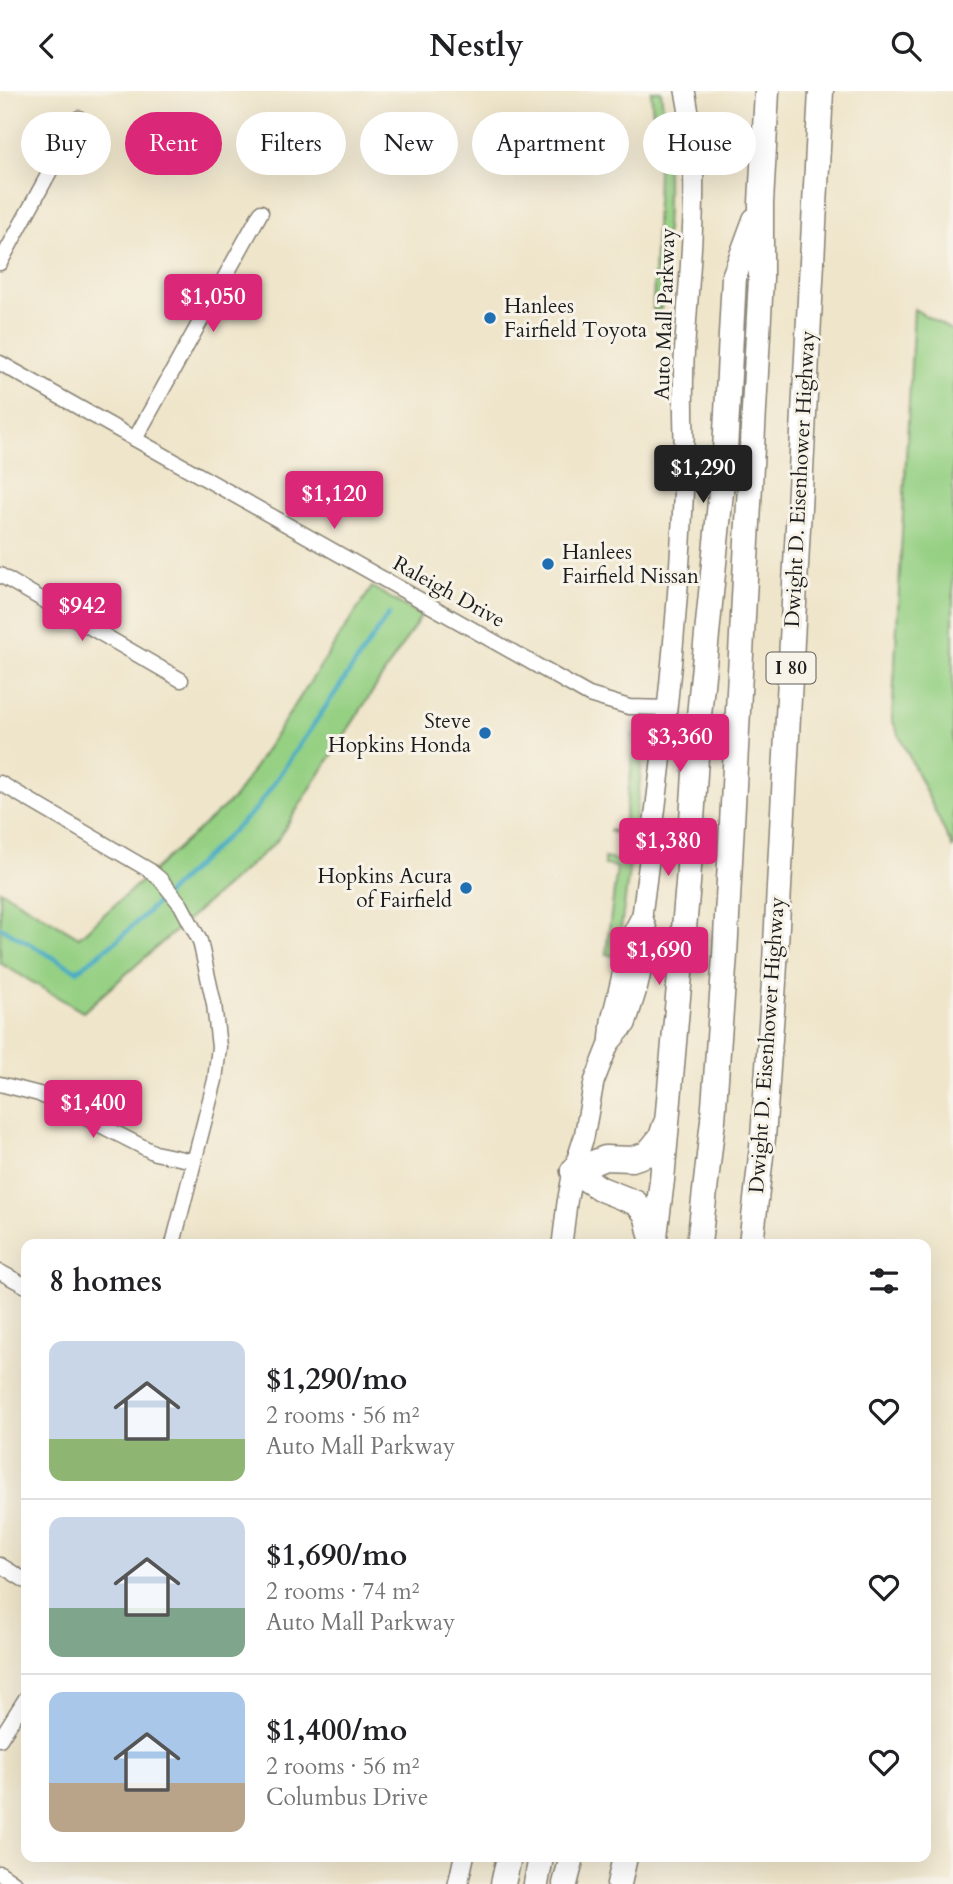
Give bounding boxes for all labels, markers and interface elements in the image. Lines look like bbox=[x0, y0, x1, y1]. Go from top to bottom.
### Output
text: Nestly bbox=[429, 24, 524, 68]
icon: back bbox=[28, 27, 66, 65]
icon: search bbox=[887, 27, 925, 65]
chip: Buy bbox=[21, 112, 111, 175]
chip: Rent bbox=[125, 112, 222, 175]
chip: Filters bbox=[236, 112, 346, 175]
chip: New bbox=[360, 112, 458, 175]
chip: Apartment bbox=[472, 112, 629, 175]
chip: House bbox=[643, 112, 756, 175]
street label: Auto Mall Parkway bbox=[647, 227, 683, 401]
pin: $1,050 bbox=[156, 275, 270, 334]
text: $1,050 bbox=[180, 281, 246, 312]
place label: Hanlees Fairfield Toyota bbox=[504, 292, 647, 345]
marker: Hanlees Fairfield Toyota bbox=[482, 310, 498, 326]
street label: Dwight D. Eisenhower Highway bbox=[778, 330, 822, 628]
pin: $1,290 bbox=[646, 445, 760, 505]
text: $1,290 bbox=[670, 452, 736, 483]
pin: $1,120 bbox=[277, 471, 391, 531]
text: $1,120 bbox=[301, 478, 367, 509]
place label: Hanlees Fairfield Nissan bbox=[562, 538, 699, 591]
street label: Raleigh Drive bbox=[388, 549, 510, 635]
marker: Hanlees Fairfield Nissan bbox=[540, 556, 556, 572]
pin: $942 bbox=[41, 583, 123, 643]
text: $942 bbox=[58, 590, 106, 621]
road number: I 80 bbox=[766, 653, 816, 683]
place label: Steve Hopkins Honda bbox=[328, 707, 471, 760]
pin: $3,360 bbox=[623, 715, 737, 774]
text: $3,360 bbox=[647, 721, 713, 752]
marker: Steve Hopkins Honda bbox=[477, 725, 493, 741]
pin: $1,380 bbox=[611, 819, 725, 878]
text: $1,380 bbox=[635, 825, 701, 856]
place label: Hopkins Acura of Fairfield bbox=[317, 862, 452, 915]
marker: Hopkins Acura of Fairfield bbox=[458, 880, 474, 896]
street label: Dwight D. Eisenhower Highway bbox=[742, 896, 792, 1194]
pin: $1,690 bbox=[602, 927, 716, 987]
text: $1,690 bbox=[626, 934, 692, 965]
pin: $1,400 bbox=[36, 1081, 150, 1140]
text: $1,400 bbox=[60, 1087, 126, 1118]
text: 8 homes bbox=[49, 1261, 162, 1302]
icon: filters bbox=[865, 1262, 903, 1300]
text: $1,290/mo bbox=[266, 1359, 407, 1400]
icon: home bbox=[105, 1369, 189, 1453]
icon: heart bbox=[865, 1392, 903, 1430]
text: 2 rooms · 56 m² bbox=[266, 1400, 419, 1431]
text: Auto Mall Parkway bbox=[266, 1431, 455, 1462]
text: $1,690/mo bbox=[266, 1535, 407, 1576]
icon: home bbox=[105, 1545, 189, 1629]
icon: heart bbox=[865, 1568, 903, 1606]
text: 2 rooms · 74 m² bbox=[266, 1576, 419, 1607]
text: Auto Mall Parkway bbox=[266, 1607, 455, 1638]
text: $1,400/mo bbox=[266, 1710, 407, 1751]
icon: home bbox=[105, 1720, 189, 1804]
icon: heart bbox=[865, 1743, 903, 1781]
text: 2 rooms · 56 m² bbox=[266, 1751, 419, 1782]
text: Columbus Drive bbox=[266, 1782, 428, 1813]

